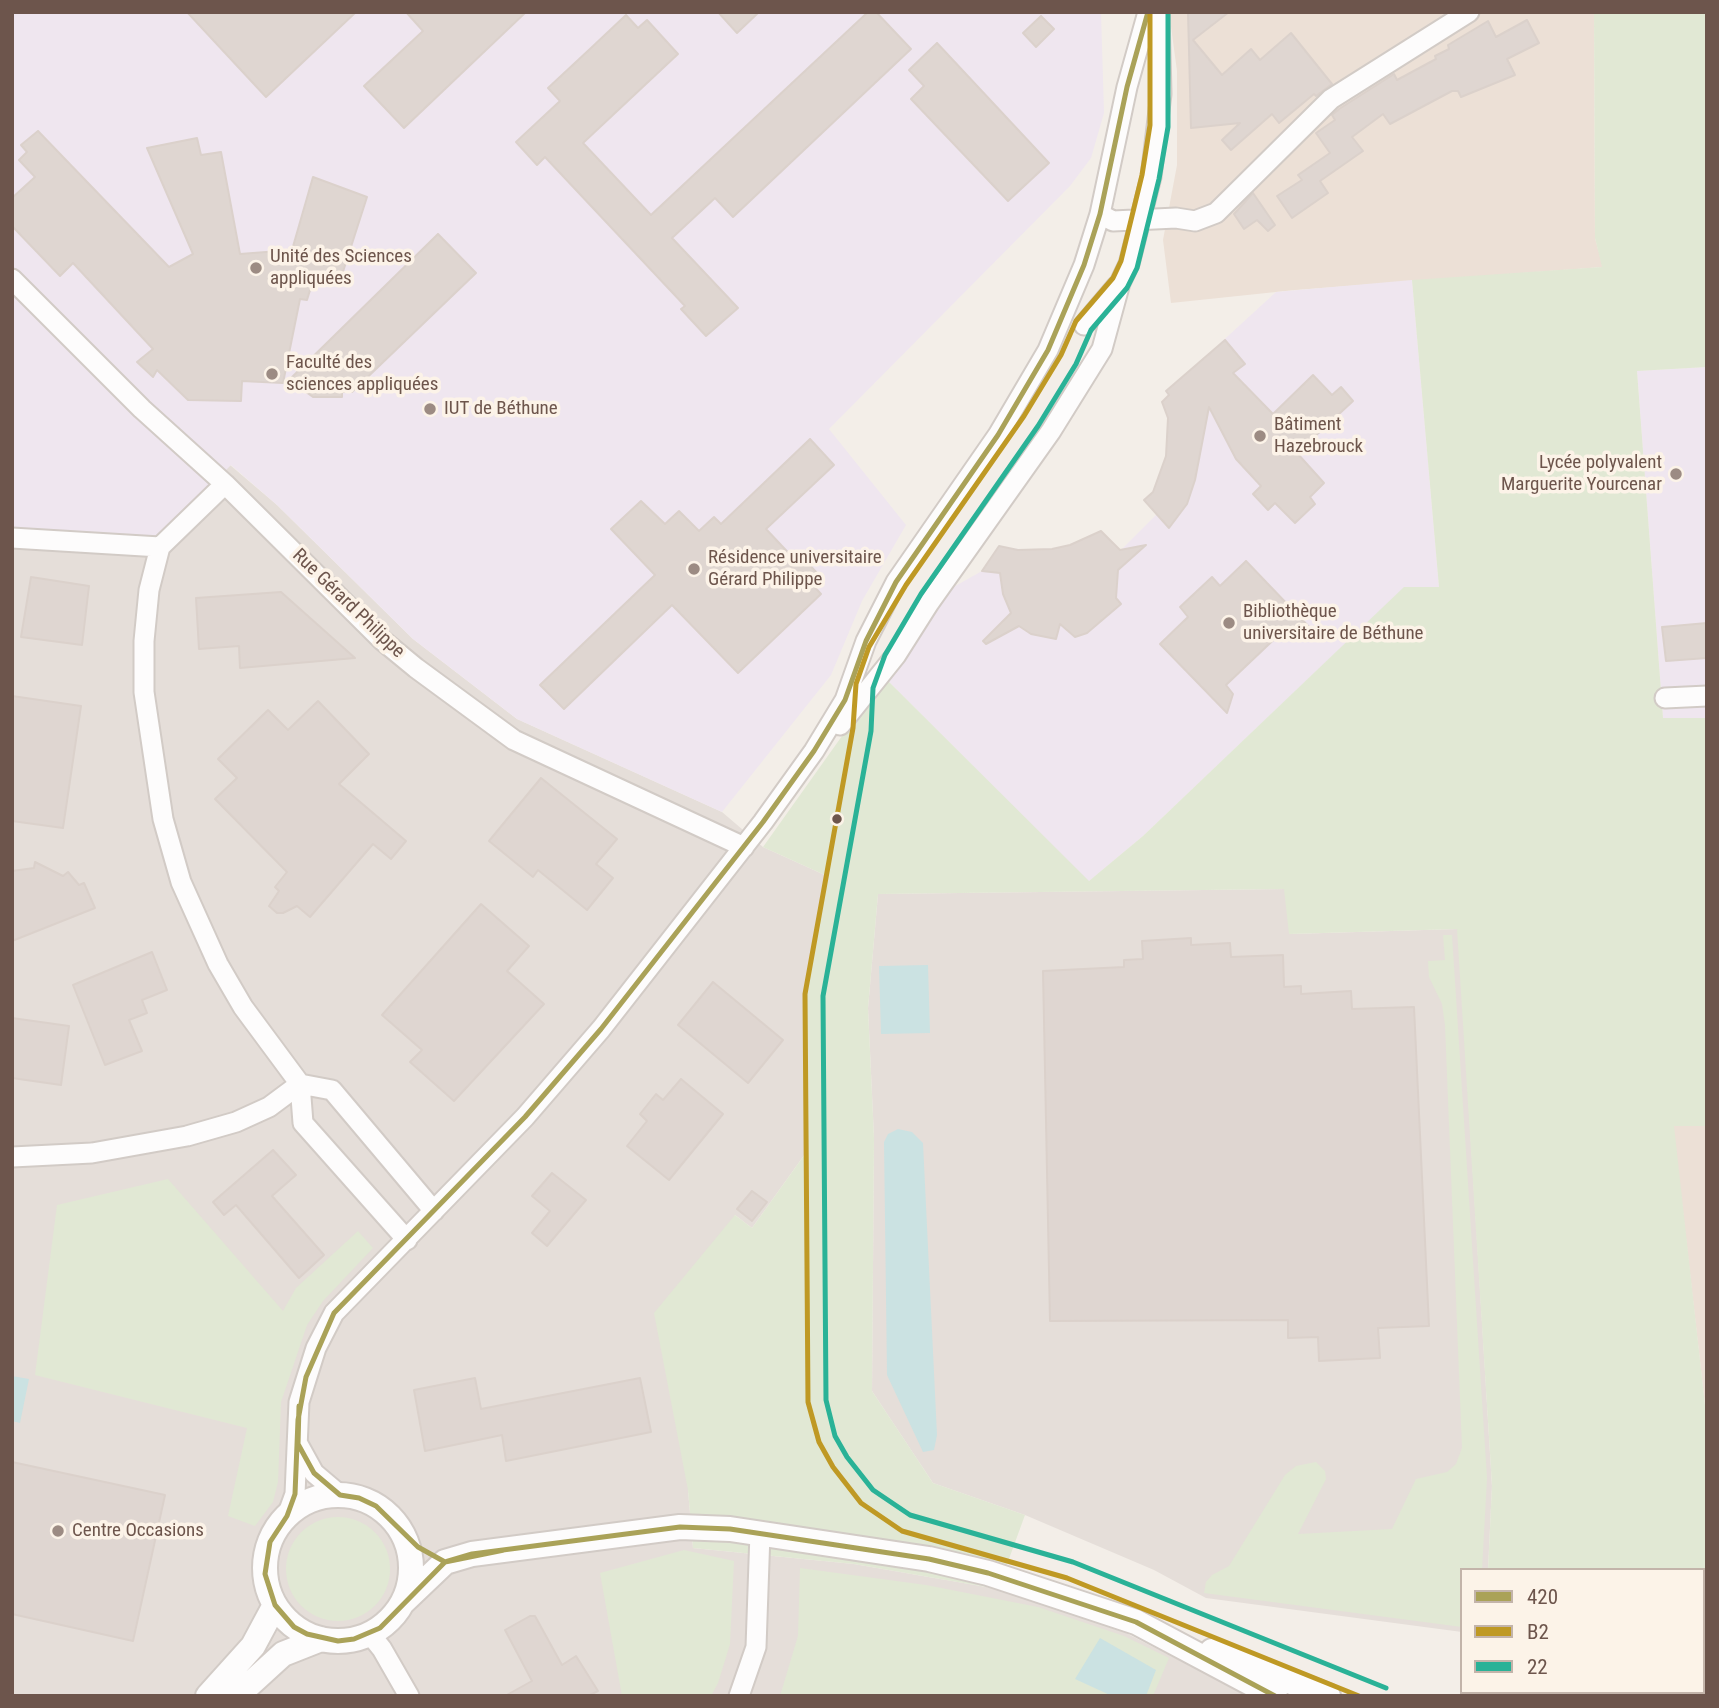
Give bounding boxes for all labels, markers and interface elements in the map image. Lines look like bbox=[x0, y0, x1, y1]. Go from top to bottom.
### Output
place label: Unité des Sciences appliquées bbox=[270, 246, 412, 290]
marker: Unité des Sciences appliquées bbox=[248, 260, 264, 276]
place label: Faculté des sciences appliquées bbox=[286, 352, 438, 396]
marker: Faculté des sciences appliquées bbox=[264, 366, 280, 382]
place label: IUT de Béthune bbox=[444, 398, 558, 420]
marker: IUT de Béthune bbox=[422, 401, 438, 417]
place label: Bâtiment Hazebrouck bbox=[1274, 414, 1363, 458]
marker: Bâtiment Hazebrouck bbox=[1252, 428, 1268, 444]
place label: Lycée polyvalent Marguerite Yourcenar bbox=[1501, 452, 1662, 496]
marker: Lycée polyvalent Marguerite Yourcenar bbox=[1668, 466, 1684, 482]
street label: Rue Gérard Philippe bbox=[287, 545, 409, 663]
place label: Résidence universitaire Gérard Philippe bbox=[708, 547, 882, 591]
marker: Résidence universitaire Gérard Philippe bbox=[686, 561, 702, 577]
place label: Bibliothèque universitaire de Béthune bbox=[1243, 601, 1424, 645]
marker: Bibliothèque universitaire de Béthune bbox=[1221, 615, 1237, 631]
unlabelled marker bbox=[830, 812, 844, 826]
place label: Centre Occasions bbox=[72, 1520, 204, 1542]
marker: Centre Occasions bbox=[50, 1523, 66, 1539]
legend bbox=[1460, 1568, 1705, 1694]
text: 420 bbox=[1527, 1585, 1558, 1609]
text: B2 bbox=[1527, 1620, 1549, 1644]
text: 22 bbox=[1527, 1655, 1548, 1679]

